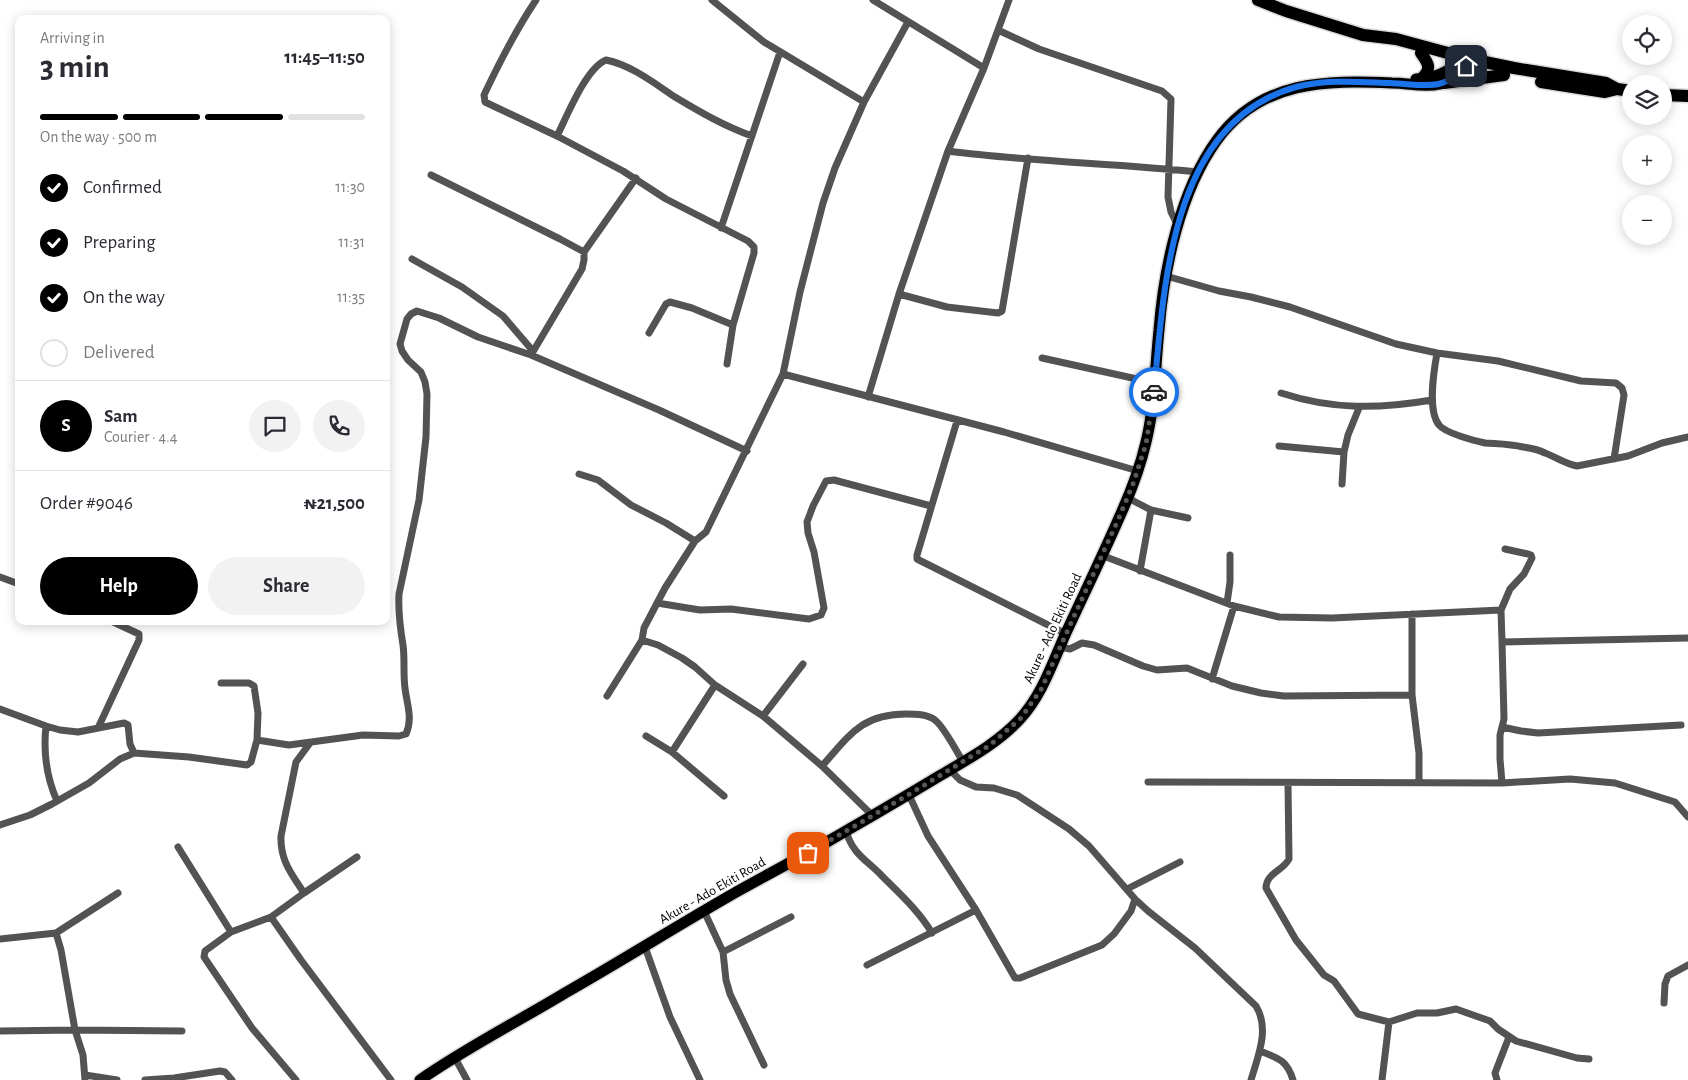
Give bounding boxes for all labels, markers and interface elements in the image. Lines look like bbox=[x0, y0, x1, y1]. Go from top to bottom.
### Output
map controls bbox=[1622, 15, 1672, 245]
button: locate bbox=[1622, 15, 1672, 65]
text: Arriving in bbox=[40, 30, 105, 46]
pin bbox=[1445, 45, 1487, 87]
text: 11:45–11:50 bbox=[284, 48, 365, 67]
text: 3 min bbox=[40, 51, 110, 83]
icon: home bbox=[1452, 52, 1480, 80]
button: layers bbox=[1622, 75, 1672, 125]
text: On the way · 500 m bbox=[40, 129, 157, 145]
button: + bbox=[1622, 135, 1672, 185]
icon: check bbox=[40, 174, 68, 202]
text: Confirmed bbox=[83, 178, 162, 197]
text: 11:30 bbox=[335, 179, 365, 195]
button: − bbox=[1622, 195, 1672, 245]
icon: check bbox=[40, 229, 68, 257]
text: Preparing bbox=[83, 233, 156, 252]
text: 11:31 bbox=[338, 234, 365, 250]
icon: check bbox=[40, 284, 68, 312]
text: On the way bbox=[83, 288, 165, 307]
text: 11:35 bbox=[337, 289, 365, 305]
text: Delivered bbox=[83, 343, 155, 362]
courier bbox=[1129, 367, 1179, 417]
icon: car bbox=[1140, 378, 1168, 406]
button: chat bbox=[249, 400, 301, 452]
button: phone bbox=[313, 400, 365, 452]
text: Sam bbox=[104, 407, 138, 426]
text: S bbox=[61, 416, 71, 435]
text: Courier · 4.4 bbox=[104, 429, 177, 445]
text: Order #9046 bbox=[40, 494, 133, 513]
text: ₦21,500 bbox=[303, 494, 365, 513]
button: Help bbox=[40, 557, 198, 615]
button: Share bbox=[208, 557, 365, 615]
street label: Akure - Ado Ekiti Road bbox=[1021, 571, 1085, 686]
pin bbox=[787, 832, 829, 874]
icon: bag bbox=[794, 839, 822, 867]
street label: Akure - Ado Ekiti Road bbox=[657, 855, 768, 927]

